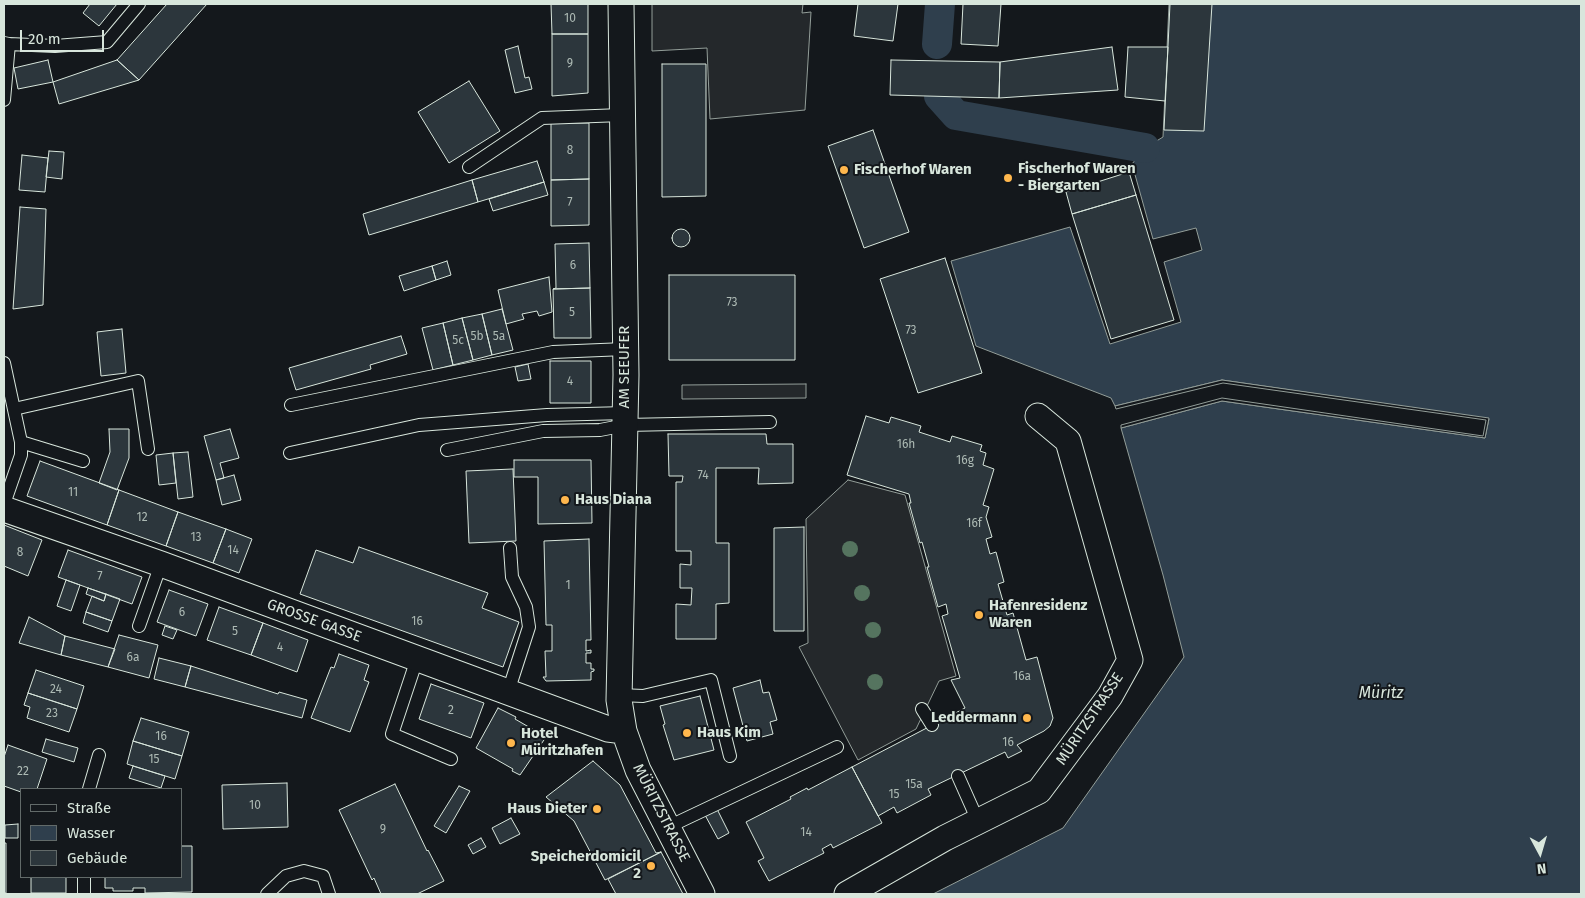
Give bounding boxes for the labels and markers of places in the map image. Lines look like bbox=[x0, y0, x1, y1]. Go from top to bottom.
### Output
place label: Fischerhof Waren - Biergarten bbox=[1018, 160, 1136, 195]
place label: Fischerhof Waren bbox=[854, 161, 972, 179]
marker: Fischerhof Waren bbox=[838, 164, 850, 176]
marker: Fischerhof Waren - Biergarten bbox=[1002, 172, 1014, 184]
place label: Haus Diana bbox=[575, 491, 652, 509]
marker: Haus Diana bbox=[559, 494, 571, 506]
place label: Hafenresidenz Waren bbox=[989, 597, 1087, 632]
marker: Hafenresidenz Waren bbox=[973, 609, 985, 621]
place label: Leddermann bbox=[931, 709, 1017, 727]
marker: Leddermann bbox=[1021, 712, 1033, 724]
place label: Haus Kim bbox=[697, 724, 761, 742]
place label: Hotel Müritzhafen bbox=[521, 725, 603, 760]
marker: Haus Kim bbox=[681, 727, 693, 739]
marker: Hotel Müritzhafen bbox=[505, 737, 517, 749]
place label: Haus Dieter bbox=[507, 800, 587, 818]
marker: Haus Dieter bbox=[591, 803, 603, 815]
place label: Speicherdomicil 2 bbox=[531, 848, 641, 883]
marker: Speicherdomicil 2 bbox=[645, 860, 657, 872]

